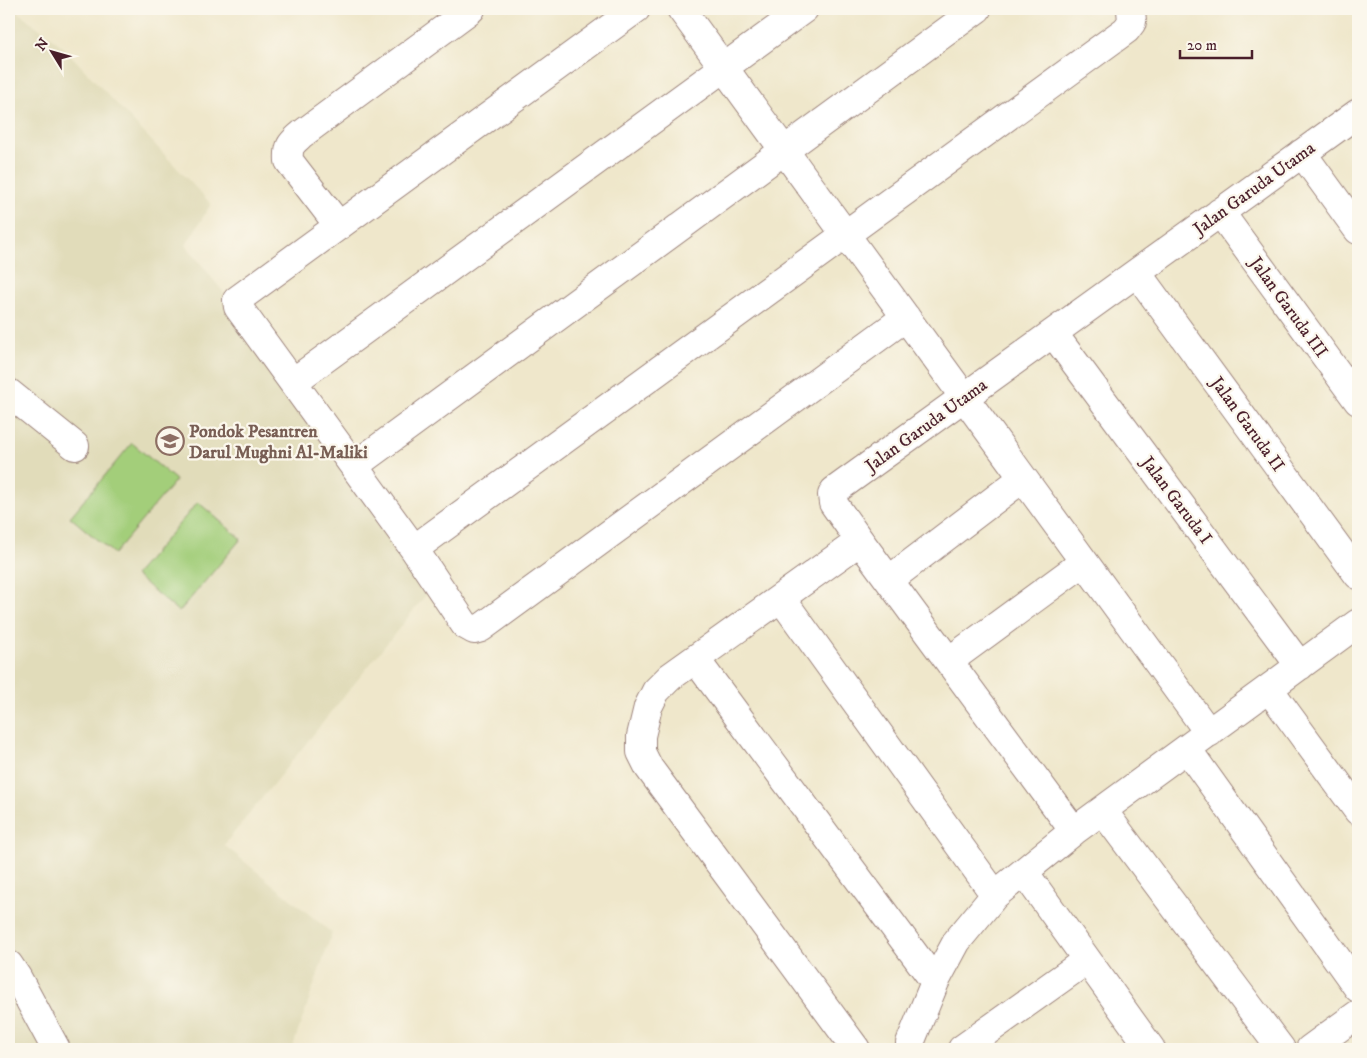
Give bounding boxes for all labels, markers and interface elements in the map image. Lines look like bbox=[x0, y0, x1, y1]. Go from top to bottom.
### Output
north arrow bbox=[28, 28, 78, 78]
scale bar bbox=[1180, 28, 1252, 60]
text: N bbox=[32, 34, 53, 55]
text: 20 m bbox=[1187, 36, 1217, 55]
street label: Jalan Garuda Utama bbox=[1188, 137, 1320, 242]
street label: Jalan Garuda III bbox=[1243, 251, 1332, 362]
street label: Jalan Garuda II bbox=[1204, 371, 1289, 476]
street label: Jalan Garuda Utama bbox=[860, 374, 992, 479]
place label: Pondok Pesantren Darul Mughni Al-Maliki bbox=[189, 421, 368, 464]
school or university icon: Pondok Pesantren Darul Mughni Al-Maliki bbox=[155, 426, 185, 456]
street label: Jalan Garuda I bbox=[1135, 451, 1216, 549]

